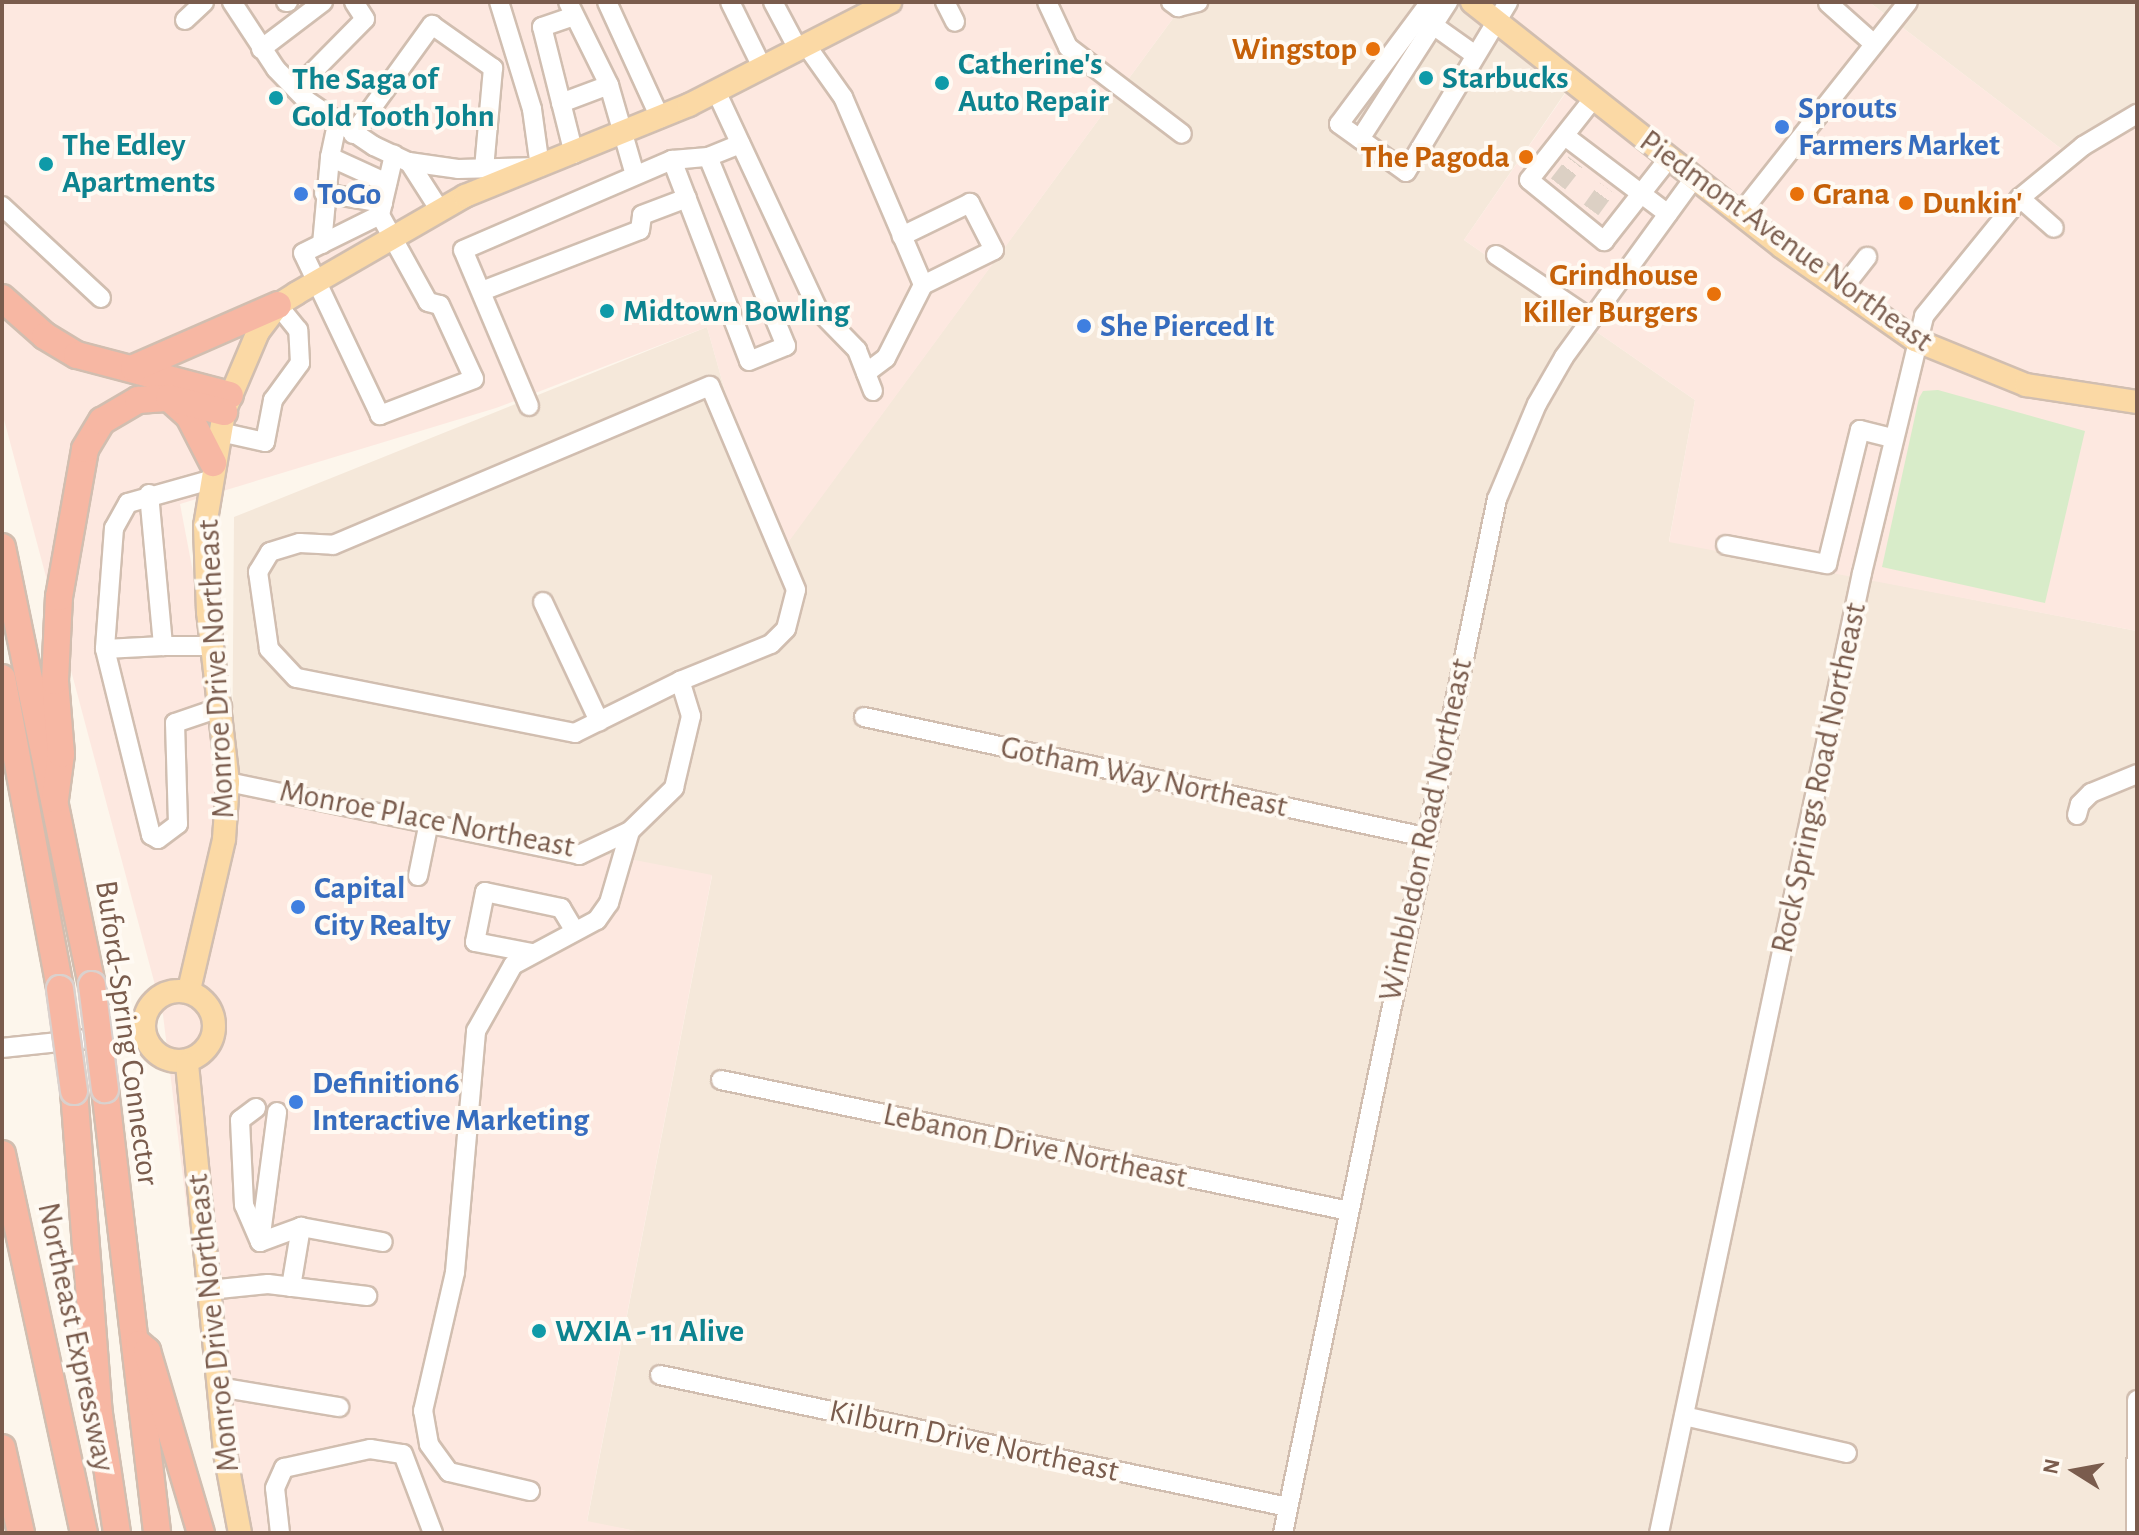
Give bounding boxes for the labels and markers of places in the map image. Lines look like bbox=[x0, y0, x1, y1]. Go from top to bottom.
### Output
place label: Wingstop bbox=[1232, 30, 1357, 68]
marker: Wingstop bbox=[1364, 40, 1382, 58]
place label: Catherine's Auto Repair bbox=[958, 46, 1109, 121]
place label: Starbucks bbox=[1442, 59, 1569, 97]
place label: The Saga of Gold Tooth John bbox=[292, 61, 495, 136]
marker: Starbucks bbox=[1417, 69, 1435, 87]
marker: Catherine's Auto Repair bbox=[933, 74, 951, 92]
marker: The Saga of Gold Tooth John bbox=[267, 89, 285, 107]
place label: Sprouts Farmers Market bbox=[1798, 90, 2000, 165]
marker: Sprouts Farmers Market bbox=[1773, 118, 1791, 136]
place label: The Edley Apartments bbox=[62, 127, 215, 202]
place label: The Pagoda bbox=[1361, 138, 1510, 176]
marker: The Pagoda bbox=[1517, 148, 1535, 166]
marker: The Edley Apartments bbox=[37, 155, 55, 173]
place label: ToGo bbox=[317, 175, 381, 213]
place label: Grana bbox=[1813, 175, 1890, 213]
place label: Dunkin' bbox=[1922, 184, 2023, 222]
marker: ToGo bbox=[292, 185, 310, 203]
marker: Grana bbox=[1788, 185, 1806, 203]
marker: Dunkin' bbox=[1897, 194, 1915, 212]
place label: Grindhouse Killer Burgers bbox=[1523, 257, 1698, 332]
marker: Grindhouse Killer Burgers bbox=[1705, 285, 1723, 303]
place label: Midtown Bowling bbox=[623, 292, 850, 330]
marker: Midtown Bowling bbox=[598, 302, 616, 320]
place label: She Pierced It bbox=[1100, 307, 1274, 345]
marker: She Pierced It bbox=[1075, 317, 1093, 335]
place label: Capital City Realty bbox=[314, 870, 451, 945]
marker: Capital City Realty bbox=[289, 898, 307, 916]
place label: Definition6 Interactive Marketing bbox=[312, 1065, 589, 1140]
marker: Definition6 Interactive Marketing bbox=[287, 1093, 305, 1111]
place label: WXIA - 11 Alive bbox=[555, 1312, 744, 1350]
marker: WXIA - 11 Alive bbox=[530, 1322, 548, 1340]

